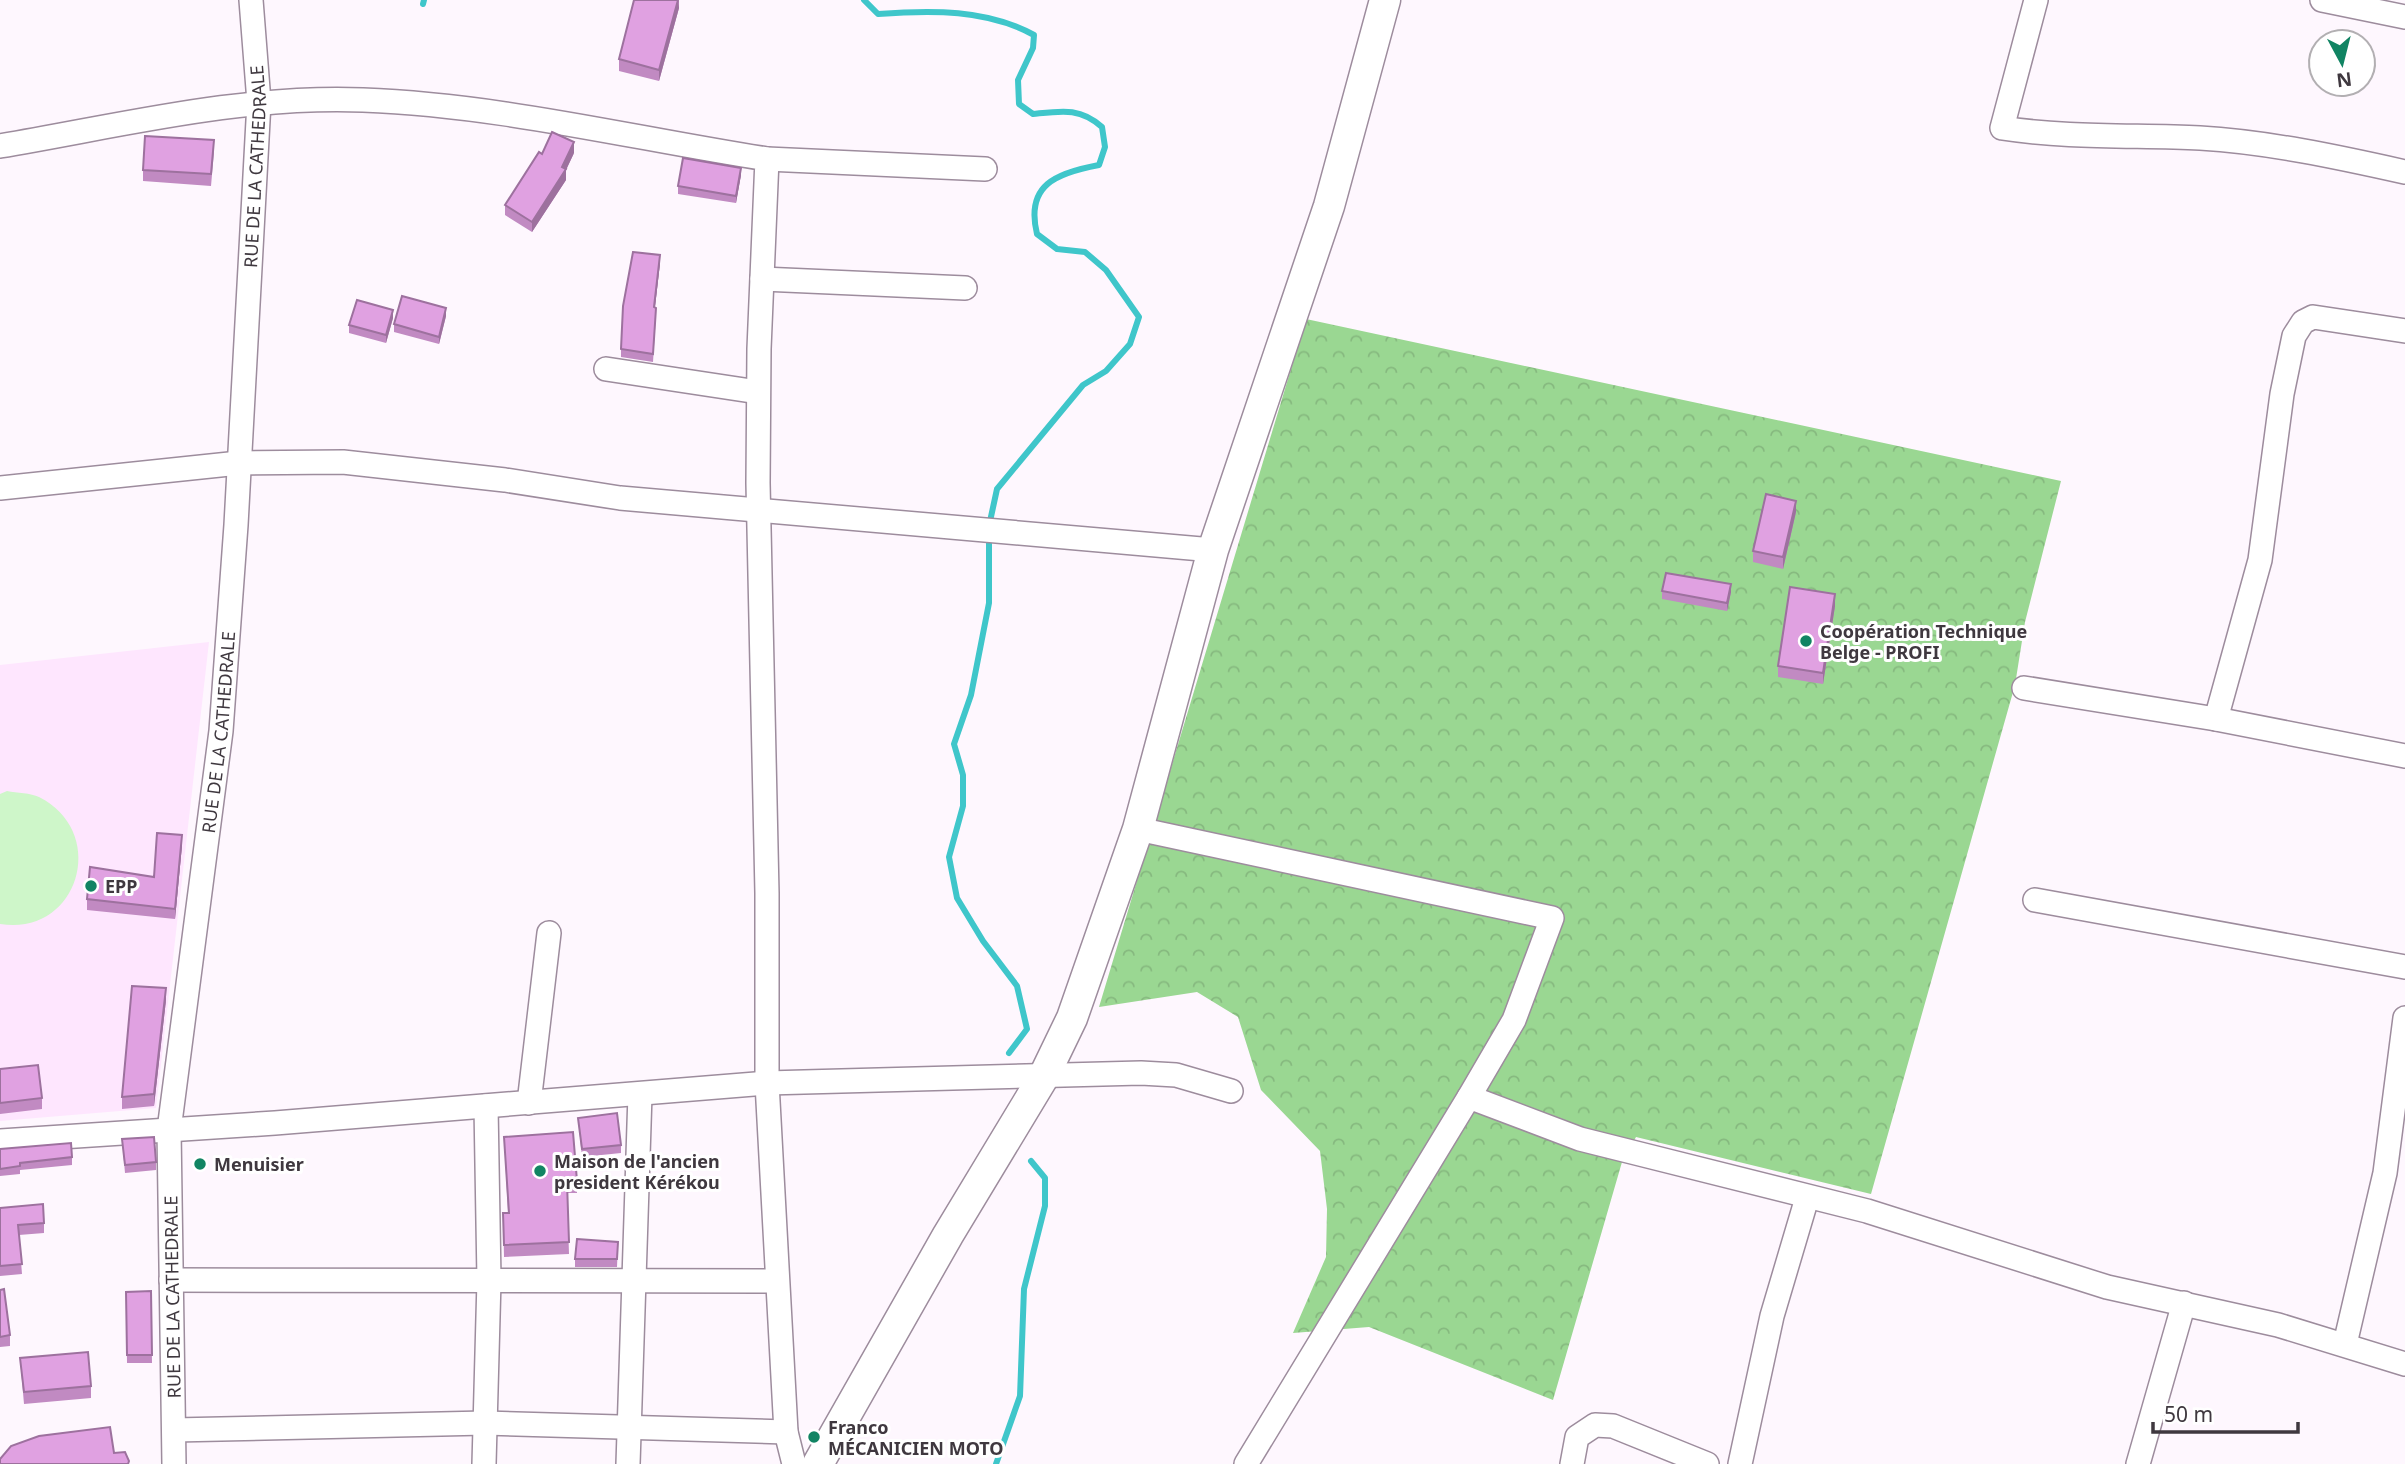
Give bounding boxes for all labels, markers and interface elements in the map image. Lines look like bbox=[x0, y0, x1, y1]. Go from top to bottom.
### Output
north arrow bbox=[2307, 28, 2377, 98]
street label: RUE DE LA CATHEDRALE bbox=[238, 64, 271, 268]
text: N bbox=[2335, 66, 2353, 94]
place label: Coopération Technique Belge - PROFI bbox=[1820, 619, 2027, 664]
street label: RUE DE LA CATHEDRALE bbox=[196, 630, 240, 835]
marker: Coopération Technique Belge - PROFI bbox=[1798, 633, 1814, 649]
place label: EPP bbox=[105, 874, 137, 898]
marker: EPP bbox=[83, 878, 99, 894]
place label: Maison de l'ancien president Kérékou bbox=[554, 1149, 720, 1194]
place label: Menuisier bbox=[214, 1152, 304, 1176]
marker: Menuisier bbox=[192, 1156, 208, 1172]
marker: Maison de l'ancien president Kérékou bbox=[532, 1163, 548, 1179]
street label: RUE DE LA CATHEDRALE bbox=[158, 1195, 186, 1399]
scale bar bbox=[2153, 1390, 2298, 1434]
text: 50 m bbox=[2164, 1400, 2213, 1428]
place label: Franco MÉCANICIEN MOTO bbox=[828, 1415, 1004, 1460]
marker: Franco MÉCANICIEN MOTO bbox=[806, 1429, 822, 1445]

